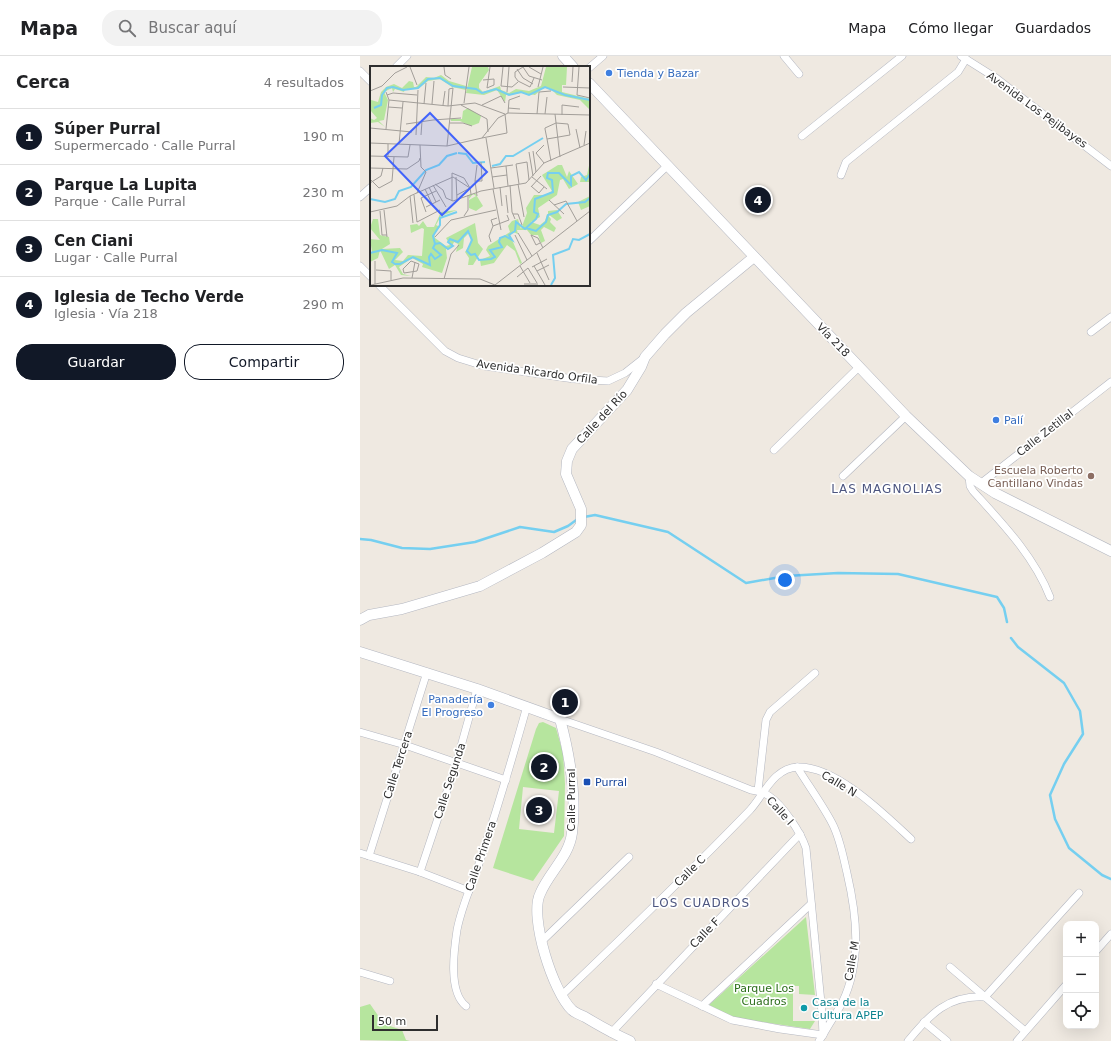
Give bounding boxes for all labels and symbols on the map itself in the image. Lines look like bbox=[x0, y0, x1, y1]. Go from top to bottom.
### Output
inset map bbox=[370, 66, 590, 286]
place label: Tienda y Bazar bbox=[616, 67, 699, 80]
marker: Tienda y Bazar bbox=[604, 68, 614, 78]
street label: Avenida Los Pejibayes bbox=[984, 69, 1090, 151]
pin: 4 bbox=[745, 185, 771, 215]
street label: Vía 218 bbox=[814, 320, 852, 360]
street label: Avenida Ricardo Orfila bbox=[476, 357, 598, 387]
street label: Calle del Río bbox=[574, 387, 630, 446]
street label: Calle Zetillal bbox=[1014, 407, 1076, 459]
place label: Palí bbox=[1004, 414, 1024, 427]
marker: Palí bbox=[991, 415, 1001, 425]
place label: Escuela Roberto Cantillano Vindas bbox=[987, 464, 1083, 490]
marker: Escuela Roberto Cantillano Vindas bbox=[1086, 471, 1096, 481]
district label: LAS MAGNOLIAS bbox=[831, 482, 943, 496]
your location bbox=[775, 570, 795, 590]
pin: 1 bbox=[552, 687, 578, 717]
place label: Panadería El Progreso bbox=[422, 693, 483, 719]
marker: Panadería El Progreso bbox=[486, 700, 496, 710]
street label: Calle Tercera bbox=[381, 729, 415, 801]
street label: Calle Segunda bbox=[432, 741, 468, 821]
pin: 2 bbox=[531, 752, 557, 782]
street label: Calle N bbox=[819, 768, 859, 800]
street label: Calle Purral bbox=[565, 769, 578, 831]
place label: Purral bbox=[595, 776, 627, 789]
marker: Purral bbox=[582, 777, 592, 787]
street label: Calle I bbox=[764, 794, 796, 828]
pin: 3 bbox=[526, 795, 552, 825]
street label: Calle Primera bbox=[463, 819, 499, 893]
street label: Calle C bbox=[672, 853, 708, 889]
district label: LOS CUADROS bbox=[652, 896, 750, 910]
street label: Calle F bbox=[687, 915, 723, 951]
street label: Calle M bbox=[842, 940, 862, 982]
park label: Parque Los Cuadros bbox=[734, 982, 794, 1008]
place label: Casa de la Cultura APEP bbox=[812, 996, 884, 1022]
marker: Casa de la Cultura APEP bbox=[799, 1003, 809, 1013]
scale bar bbox=[372, 1013, 438, 1032]

